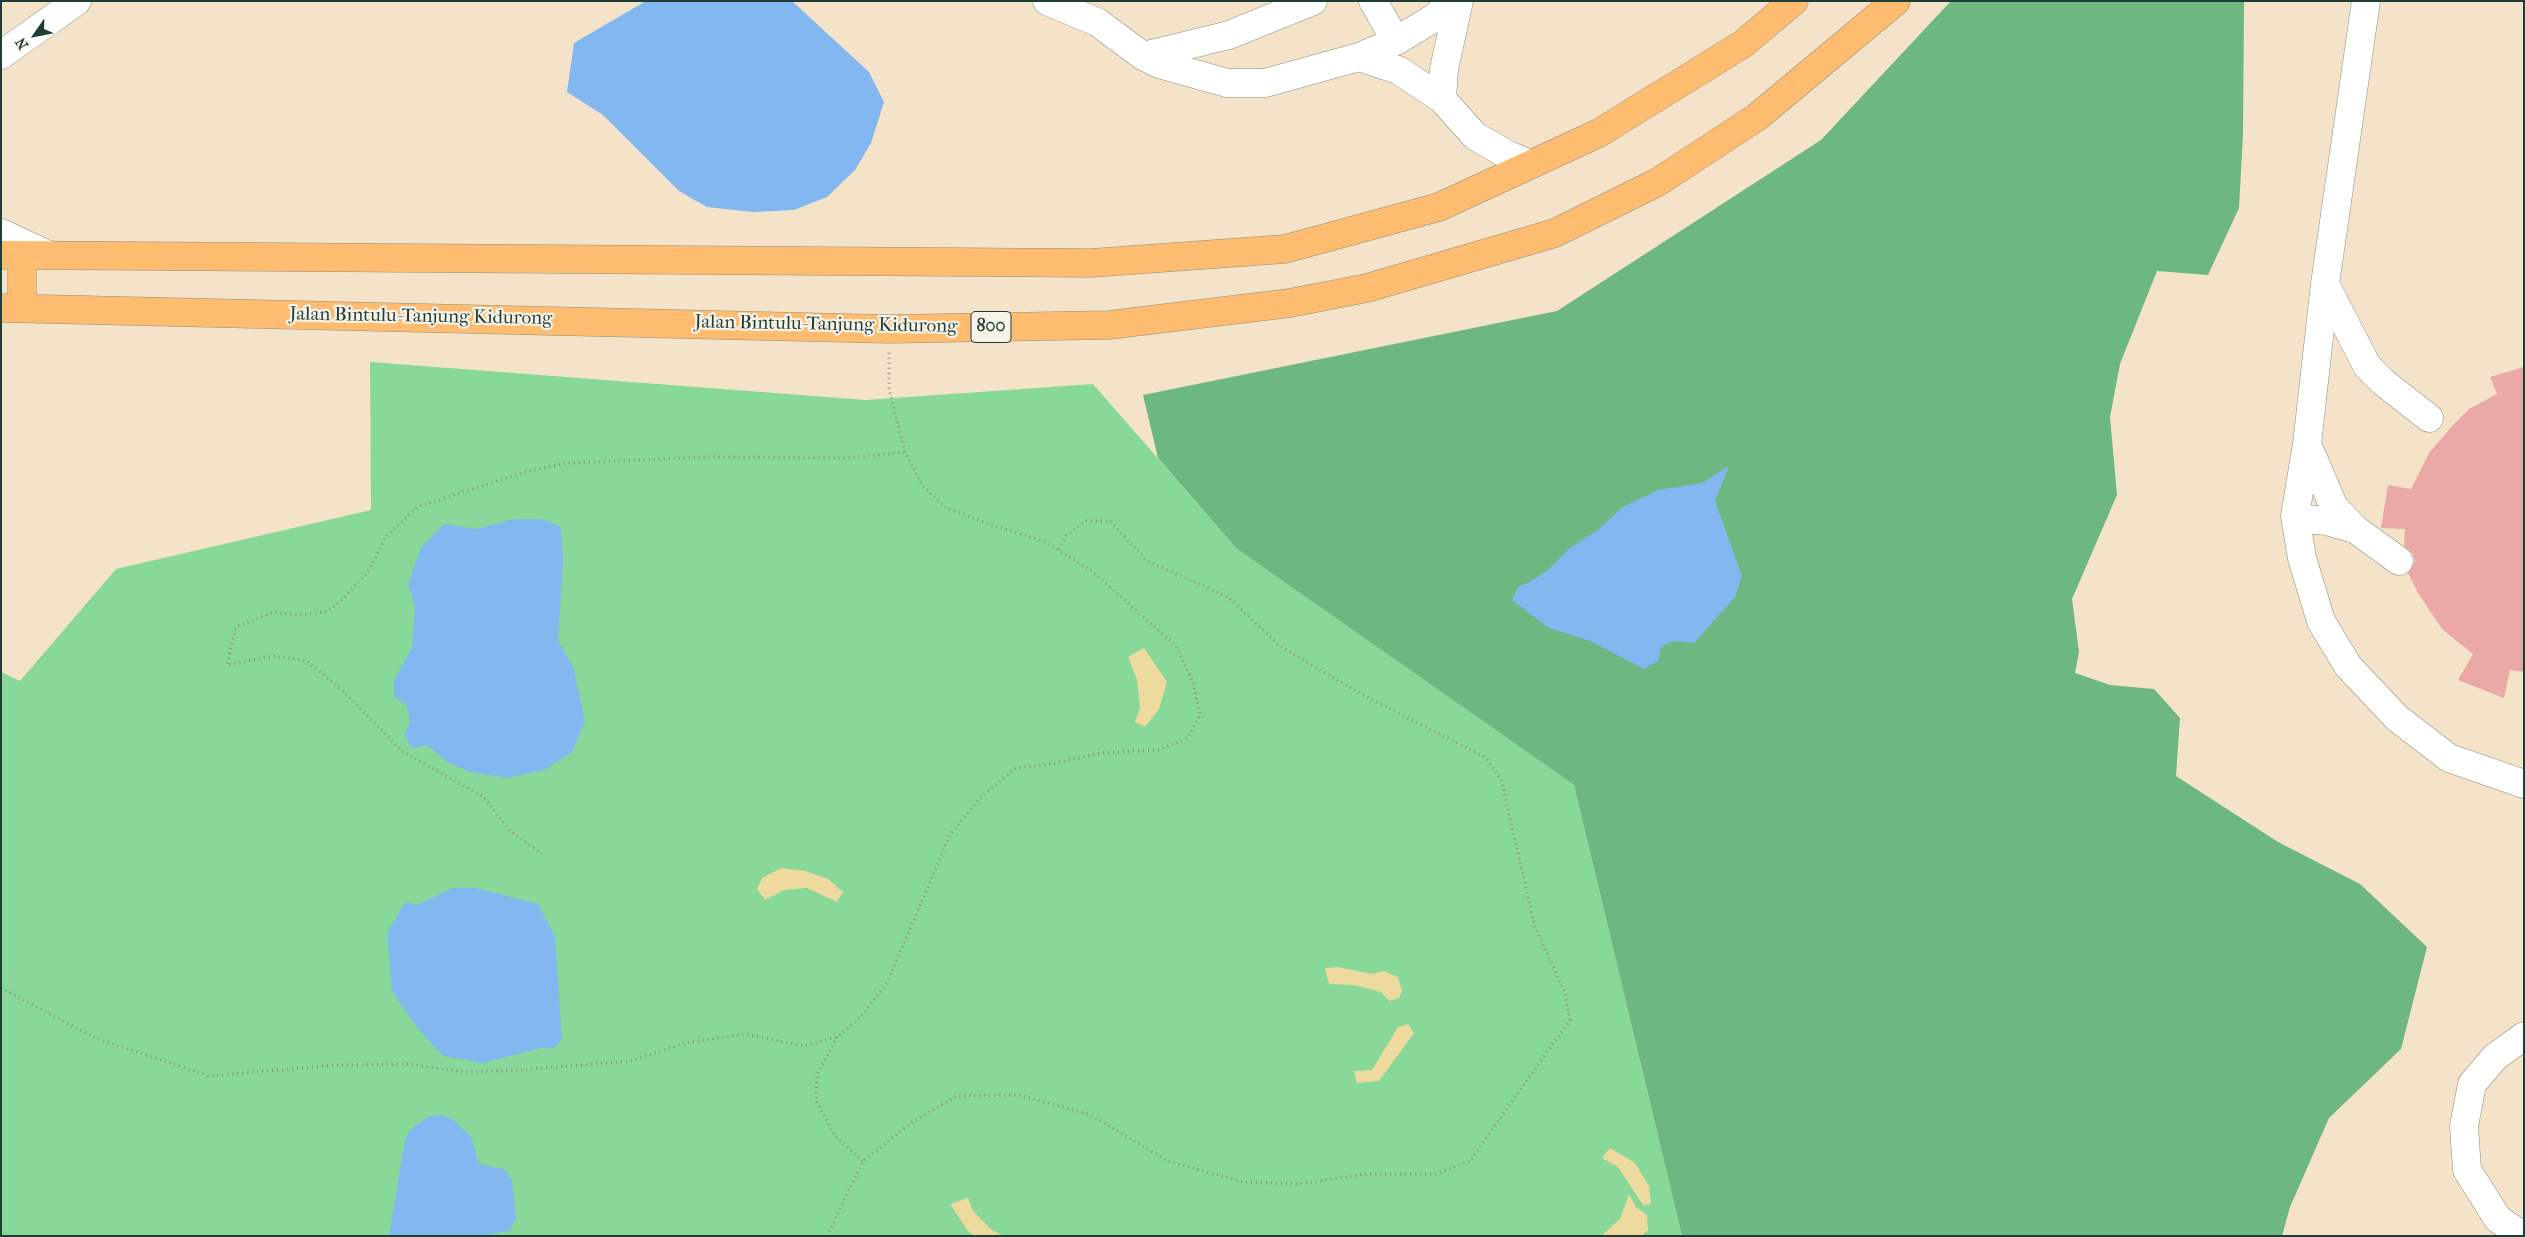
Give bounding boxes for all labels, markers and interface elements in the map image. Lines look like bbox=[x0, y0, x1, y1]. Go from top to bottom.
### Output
north arrow bbox=[10, 10, 60, 60]
text: N bbox=[12, 34, 32, 53]
street label: Jalan Bintulu-Tanjung Kidurong bbox=[289, 303, 553, 331]
street label: Jalan Bintulu-Tanjung Kidurong bbox=[694, 311, 958, 339]
road number: 800 bbox=[971, 312, 1011, 342]

